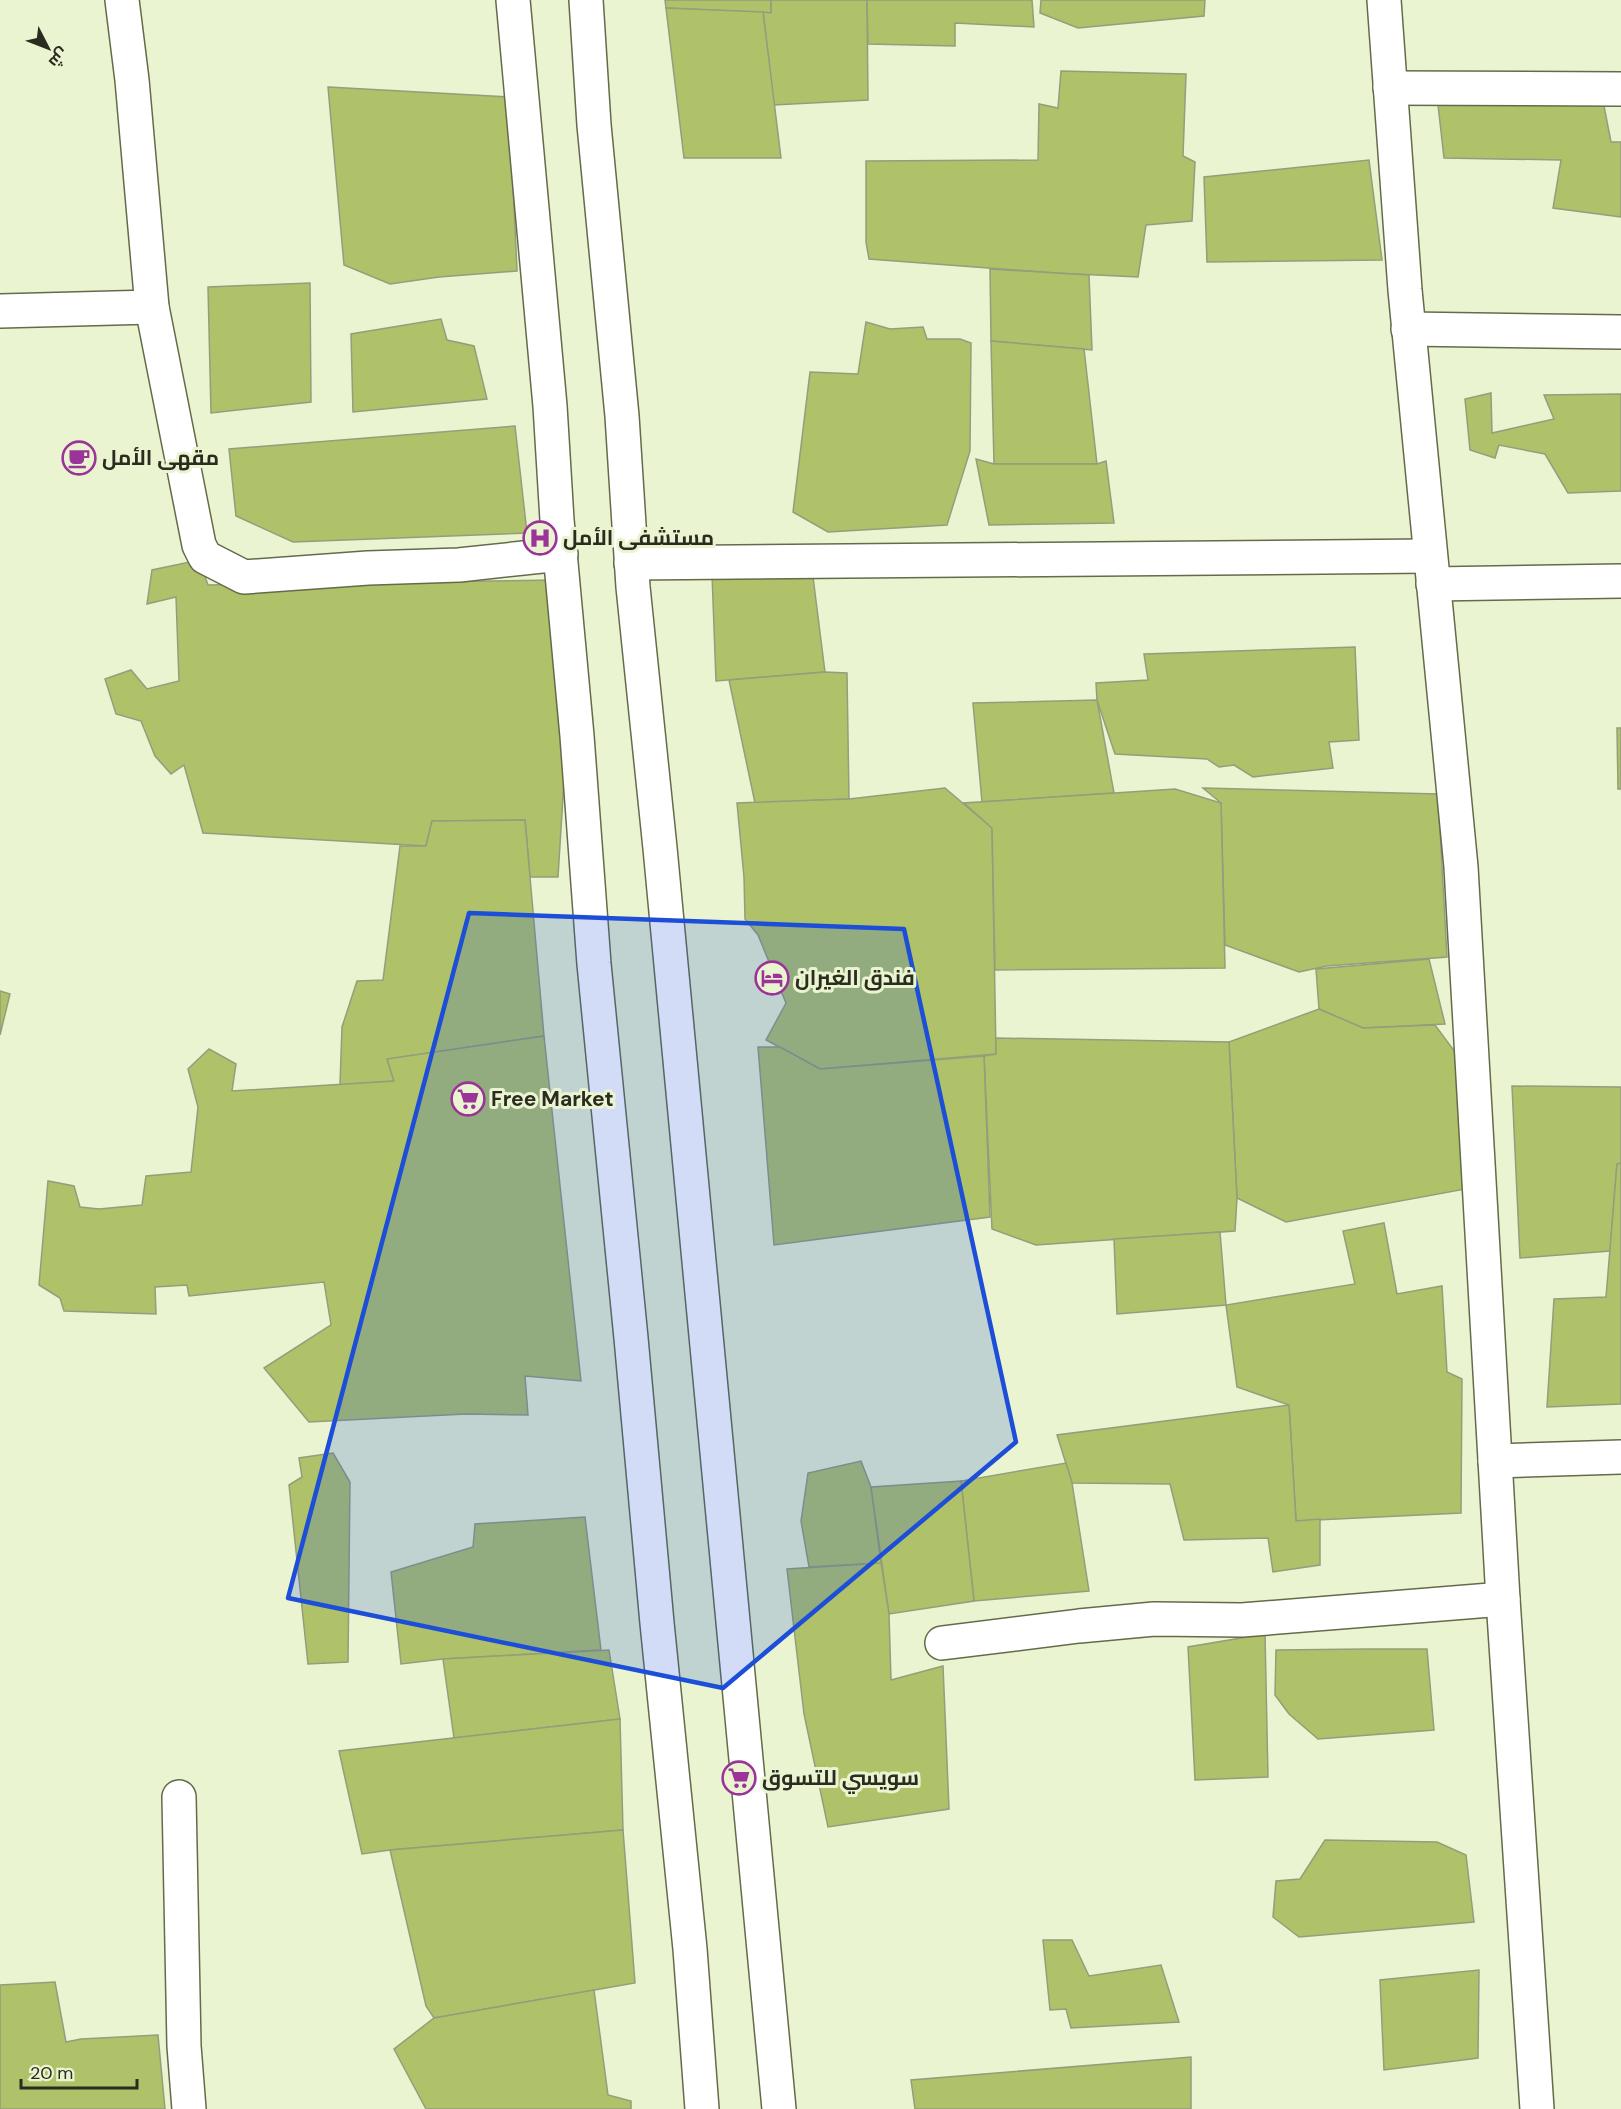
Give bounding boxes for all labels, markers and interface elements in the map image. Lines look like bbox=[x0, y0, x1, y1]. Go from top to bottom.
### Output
north arrow bbox=[18, 18, 78, 78]
text: ش bbox=[44, 43, 73, 72]
cafe icon: مقهى الأمل bbox=[61, 440, 97, 476]
place label: مقهى الأمل bbox=[102, 444, 219, 472]
hospital icon: مستشفى الأمل bbox=[522, 520, 558, 556]
place label: مستشفى الأمل bbox=[563, 524, 714, 552]
hotel icon: فندق الغيران bbox=[754, 960, 790, 996]
place label: فندق الغيران bbox=[795, 964, 915, 992]
supermarket icon: Free Market bbox=[450, 1081, 486, 1117]
place label: Free Market bbox=[491, 1085, 614, 1113]
supermarket icon: سويسي للتسوق bbox=[721, 1760, 757, 1796]
place label: سويسي للتسوق bbox=[762, 1764, 919, 1794]
scale bar bbox=[21, 2052, 136, 2090]
text: 20 m bbox=[30, 2061, 73, 2085]

